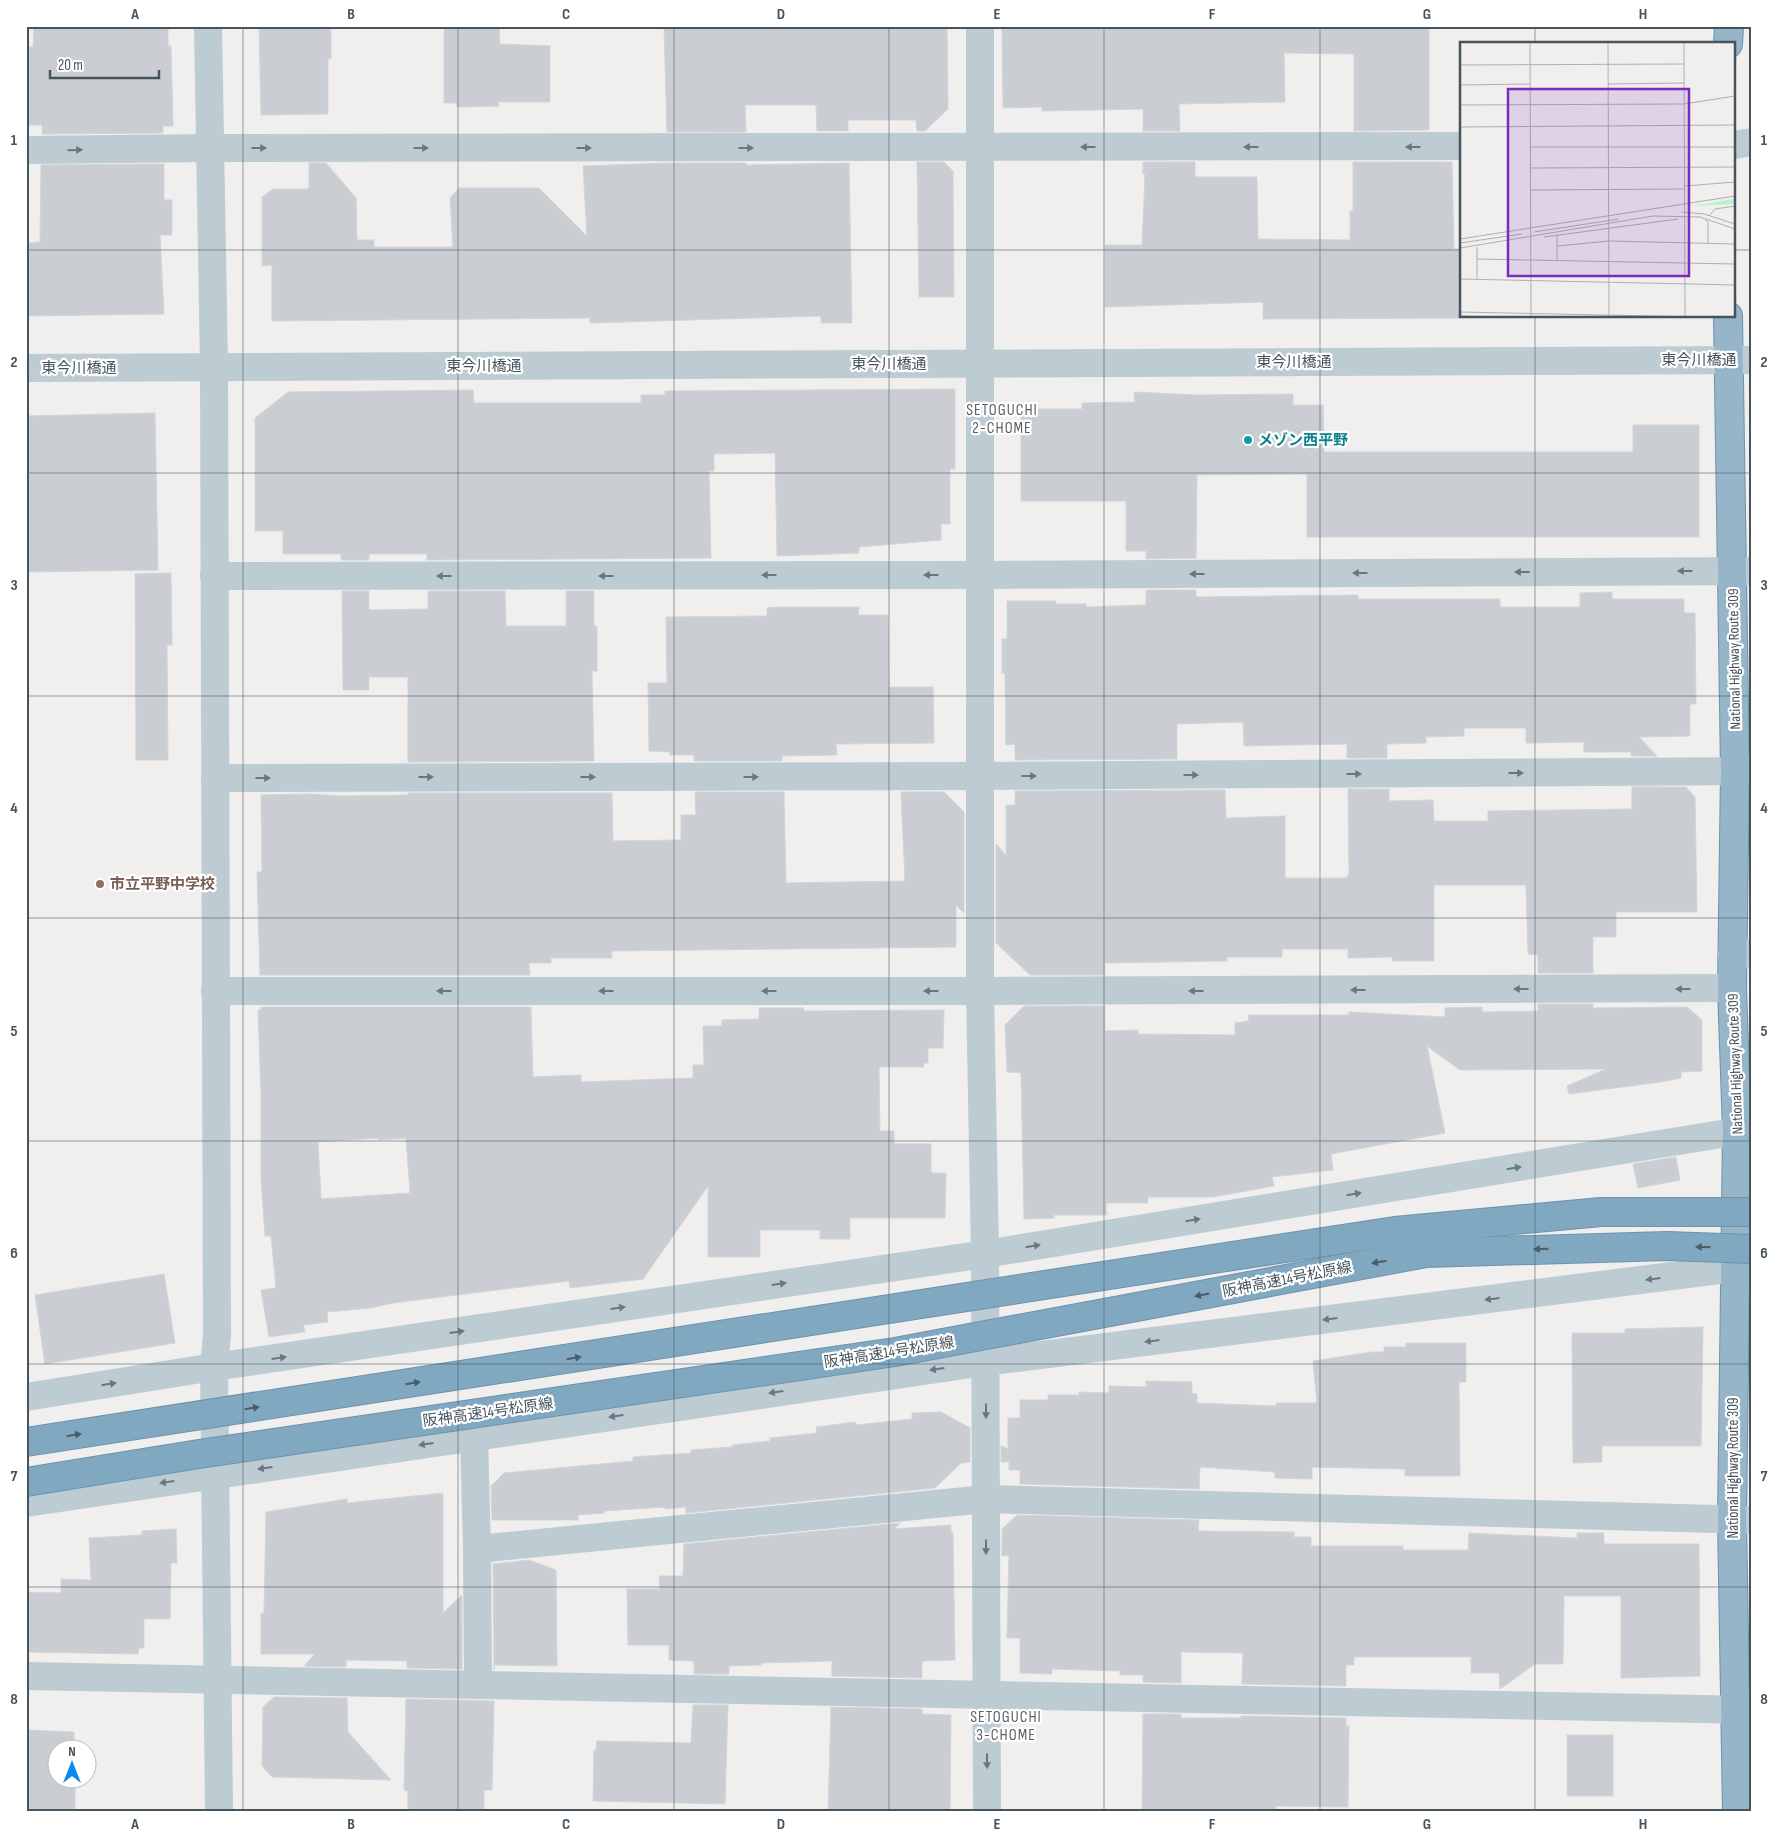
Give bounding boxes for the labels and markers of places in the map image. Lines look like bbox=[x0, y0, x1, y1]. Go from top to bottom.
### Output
place label: メゾン西平野 bbox=[1258, 431, 1348, 450]
marker: メゾン西平野 bbox=[1242, 434, 1254, 446]
place label: 市立平野中学校 bbox=[110, 875, 215, 894]
marker: 市立平野中学校 bbox=[94, 878, 106, 890]

